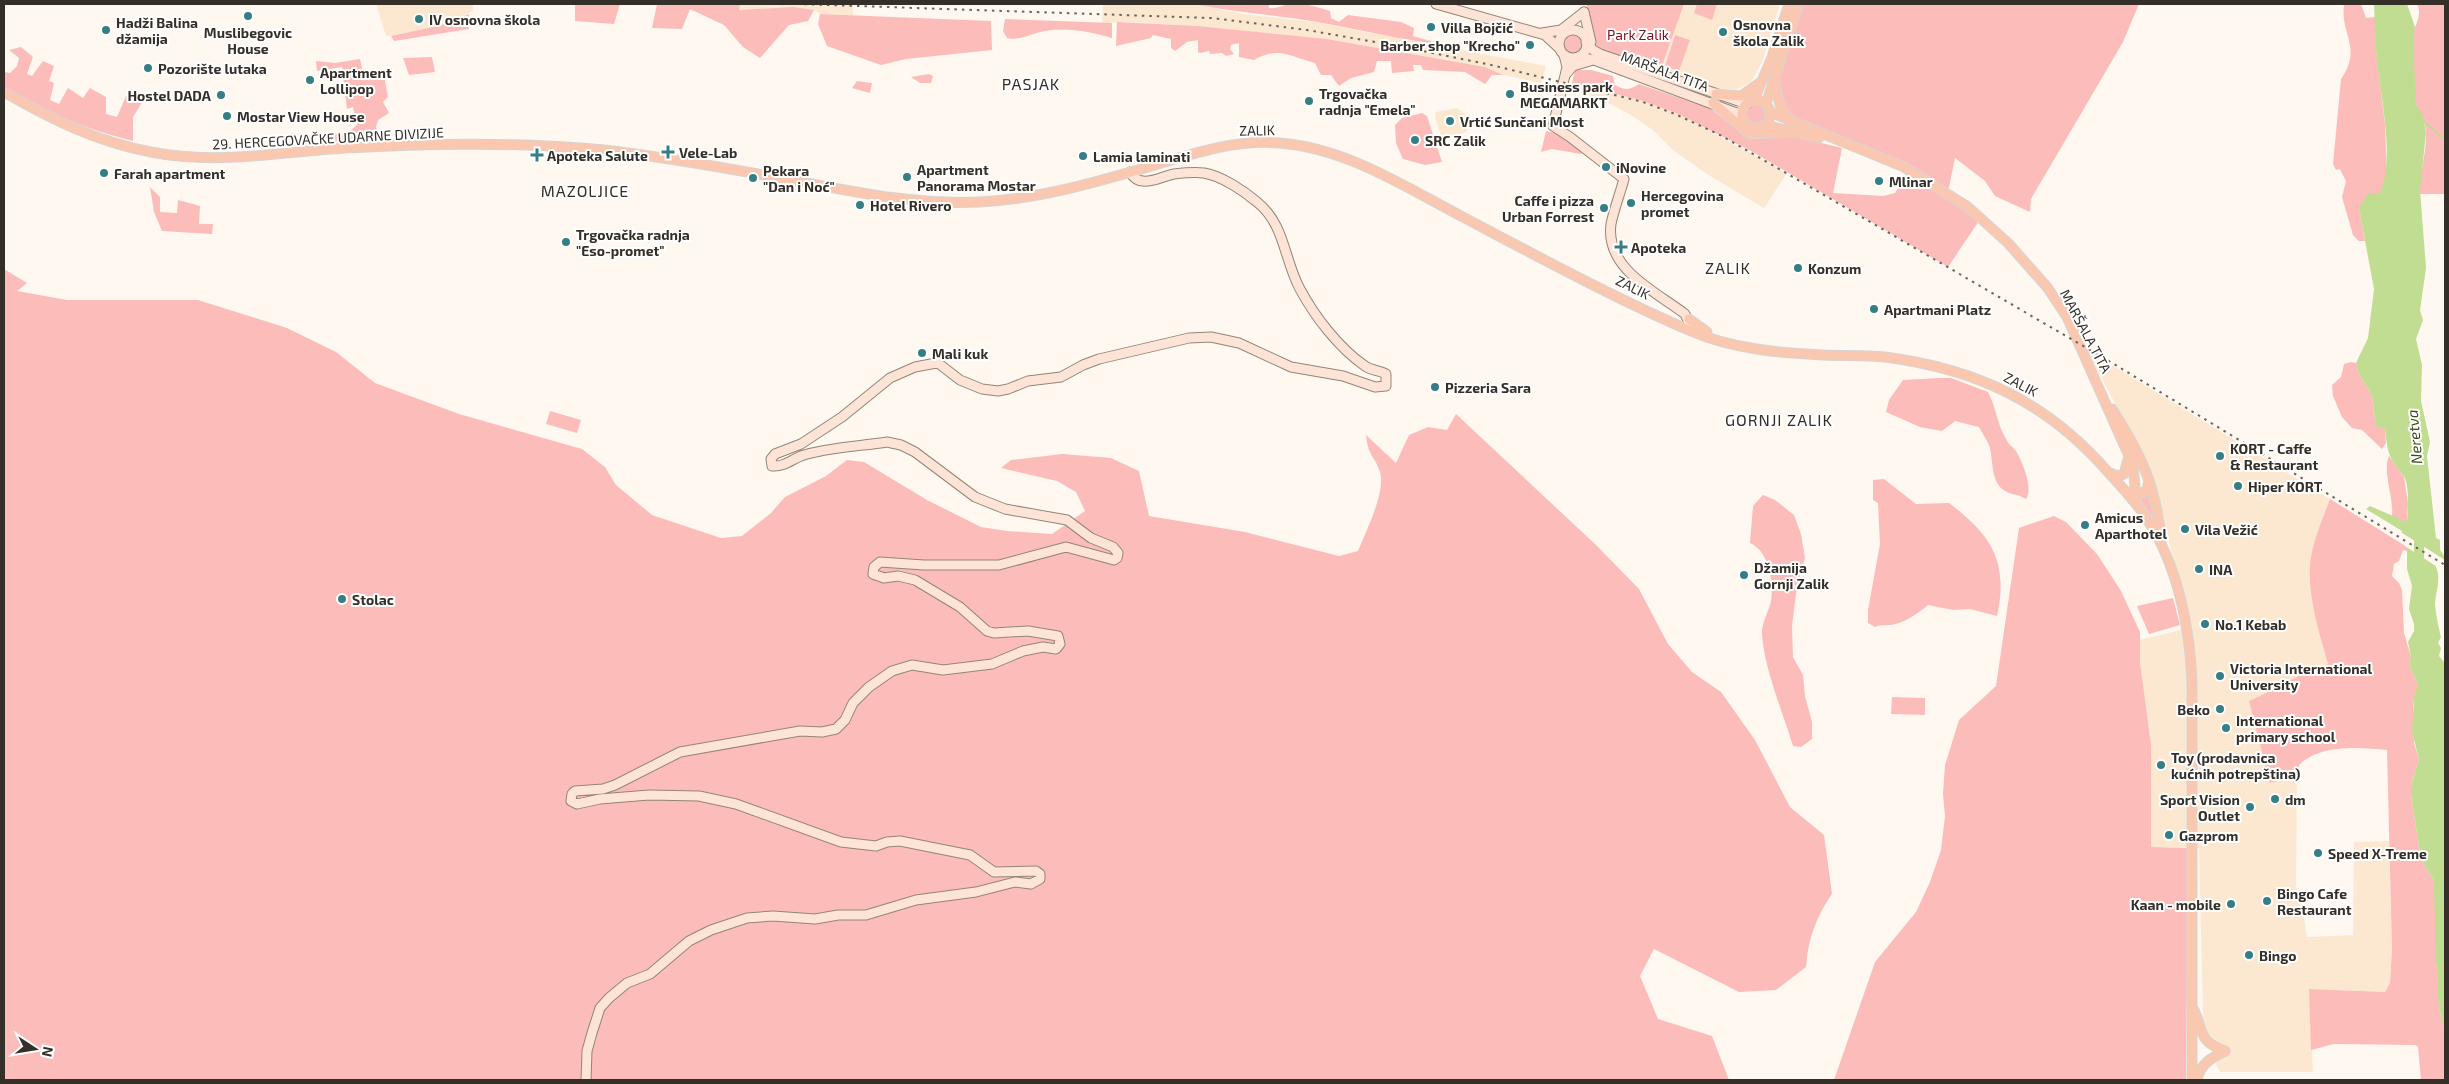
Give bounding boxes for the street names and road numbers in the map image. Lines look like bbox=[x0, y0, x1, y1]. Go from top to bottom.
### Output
street label: MARŠALA TITA bbox=[1619, 47, 1712, 95]
street label: ZALIK bbox=[1239, 121, 1276, 139]
street label: 29. HERCEGOVAČKE UDARNE DIVIZIJE bbox=[212, 123, 444, 153]
street label: ZALIK bbox=[1613, 272, 1653, 303]
street label: MARŠALA TITA bbox=[2057, 286, 2115, 376]
street label: ZALIK bbox=[2001, 368, 2041, 400]

